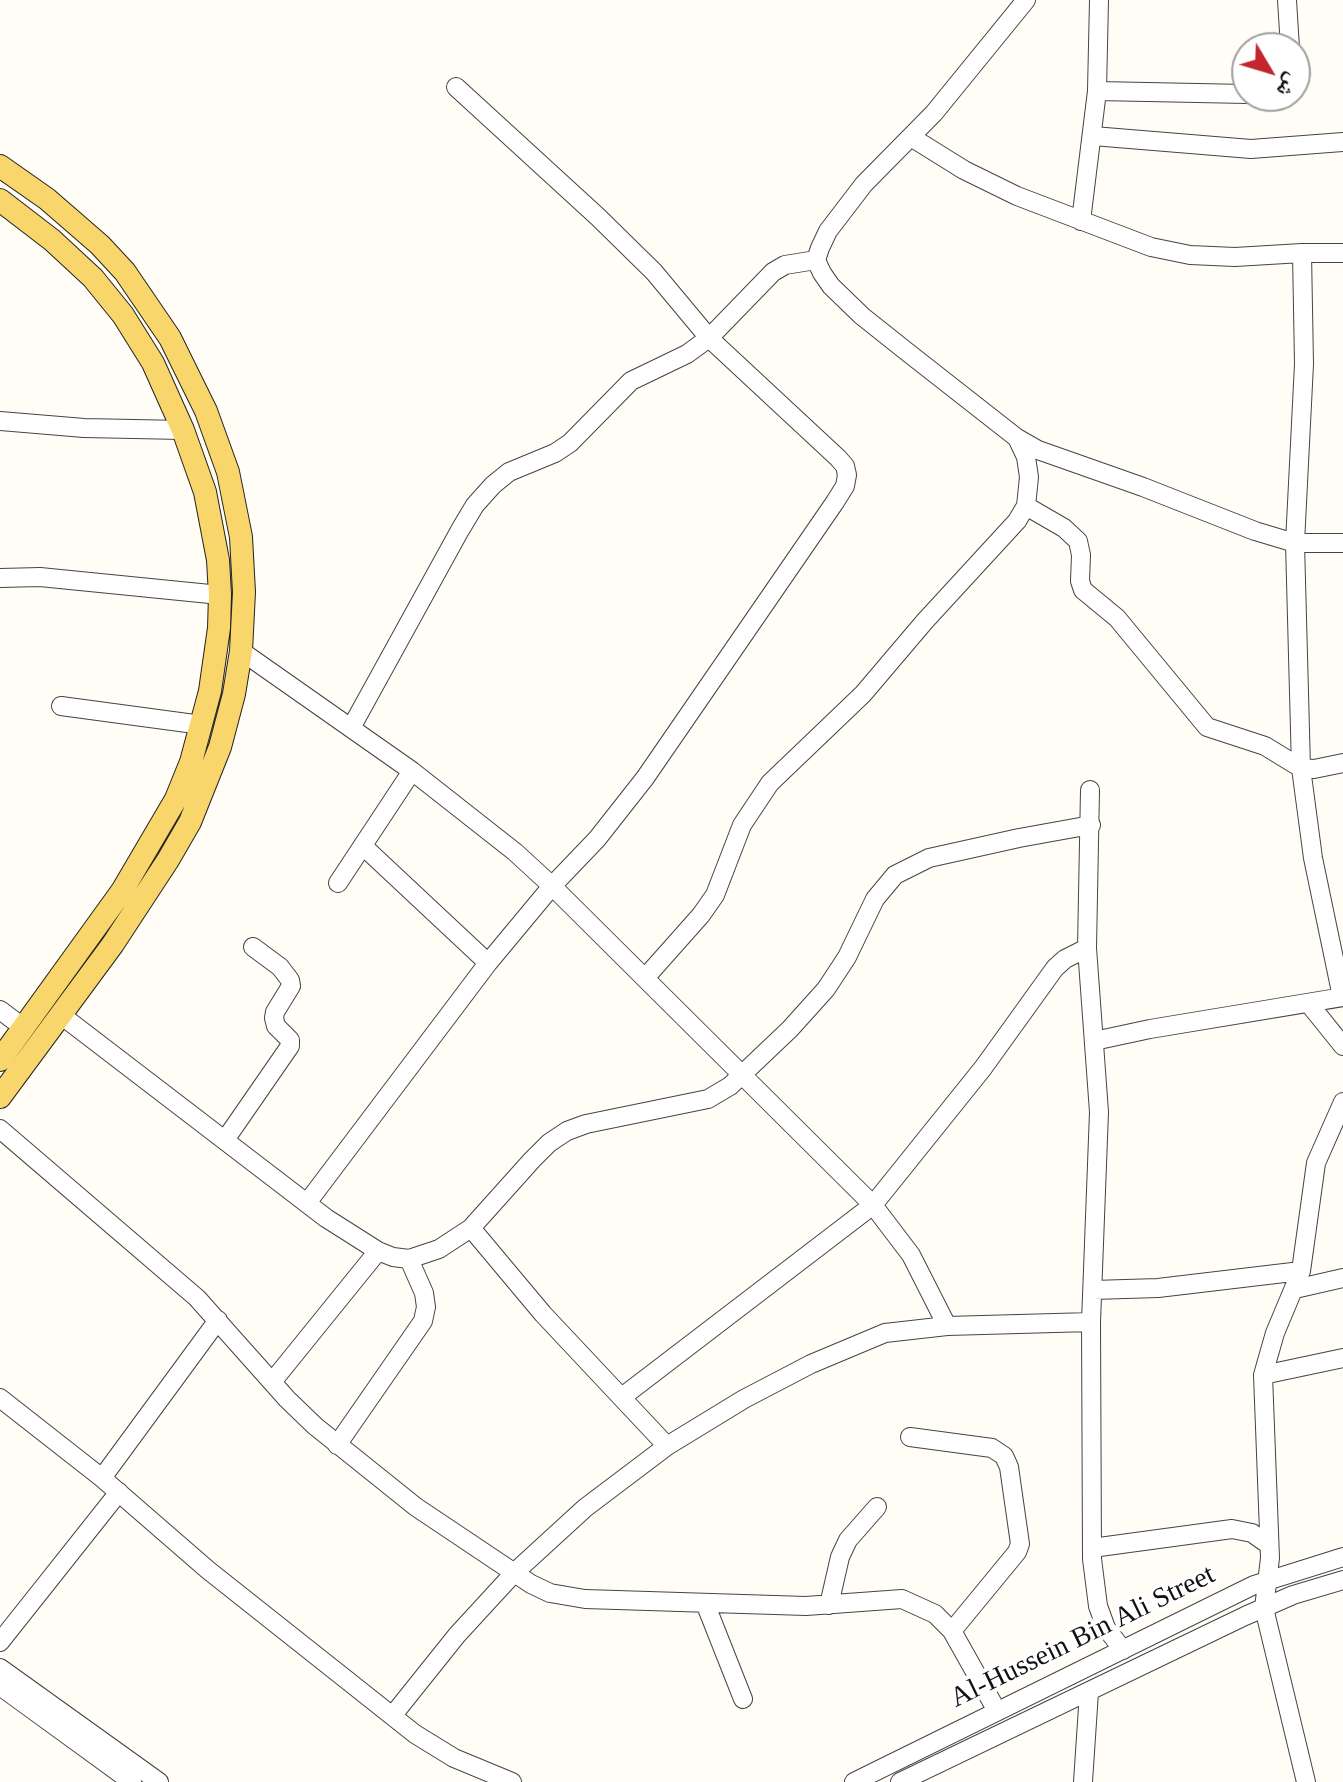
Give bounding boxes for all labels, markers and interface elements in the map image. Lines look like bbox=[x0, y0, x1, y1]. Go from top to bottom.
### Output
north arrow bbox=[1231, 32, 1311, 112]
text: ش bbox=[1272, 69, 1306, 103]
street label: Al-Hussein Bin Ali Street bbox=[945, 1558, 1221, 1716]

